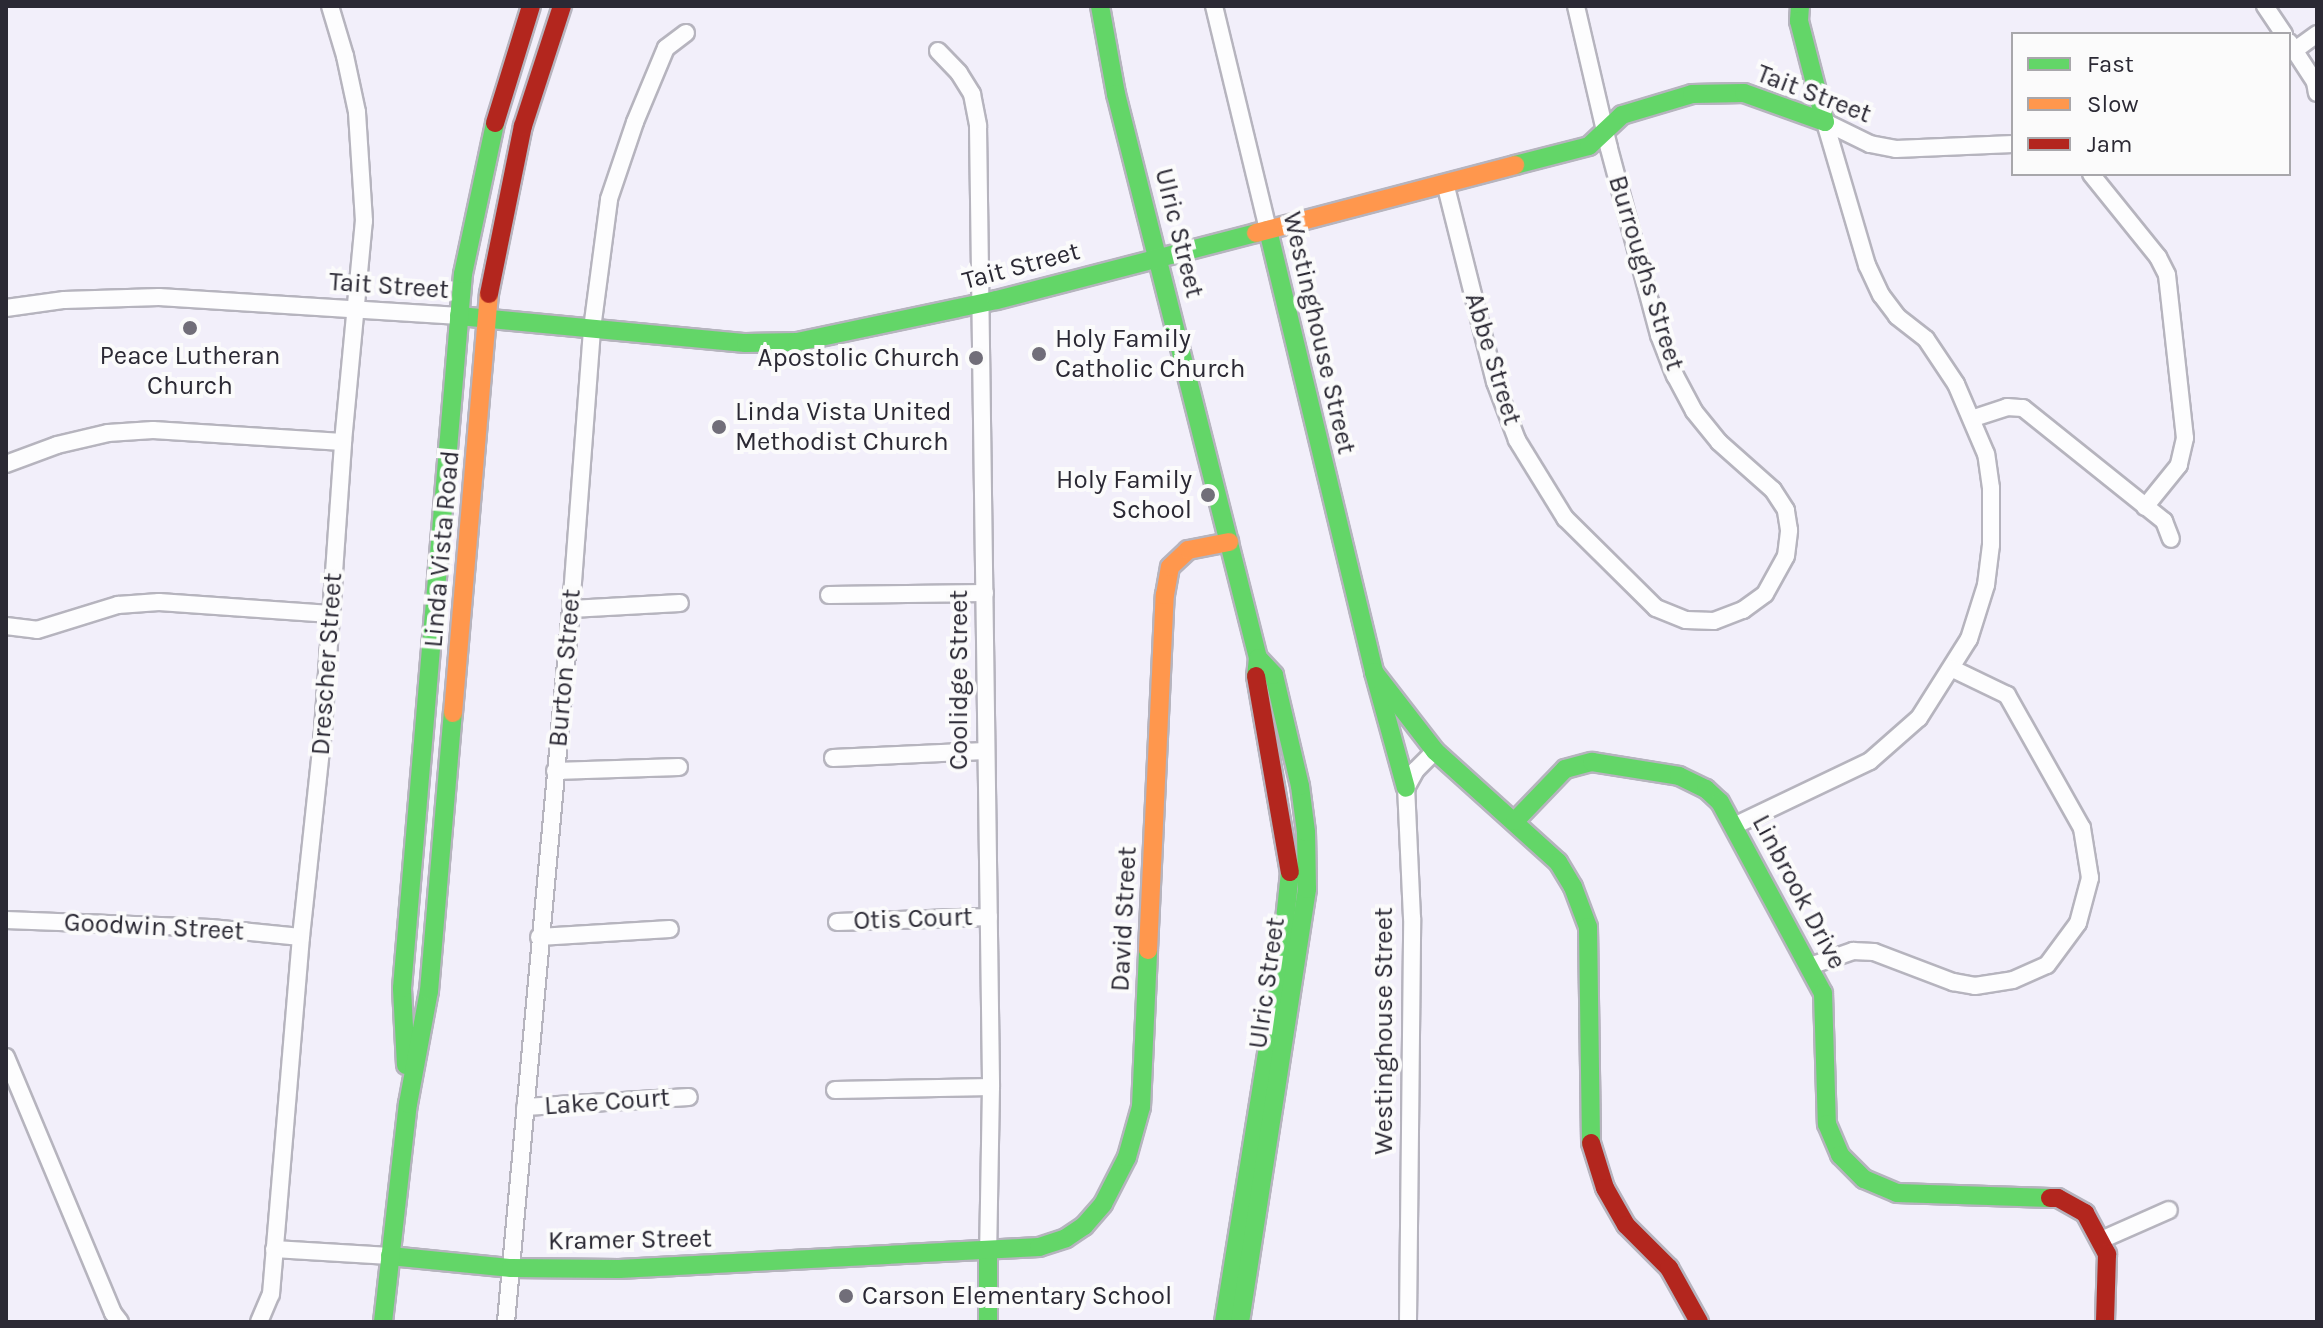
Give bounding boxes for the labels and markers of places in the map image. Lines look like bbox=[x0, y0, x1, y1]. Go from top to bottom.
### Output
marker: Peace Lutheran Church bbox=[181, 319, 199, 337]
place label: Holy Family Catholic Church bbox=[1055, 323, 1245, 384]
place label: Peace Lutheran Church bbox=[99, 340, 281, 402]
place label: Apostolic Church bbox=[758, 342, 960, 374]
marker: Holy Family Catholic Church bbox=[1030, 345, 1048, 363]
marker: Apostolic Church bbox=[967, 349, 985, 367]
place label: Linda Vista United Methodist Church bbox=[735, 396, 952, 458]
marker: Linda Vista United Methodist Church bbox=[710, 418, 728, 436]
place label: Holy Family School bbox=[1056, 464, 1192, 526]
marker: Holy Family School bbox=[1199, 486, 1217, 504]
place label: Carson Elementary School bbox=[862, 1280, 1172, 1312]
marker: Carson Elementary School bbox=[837, 1287, 855, 1305]

